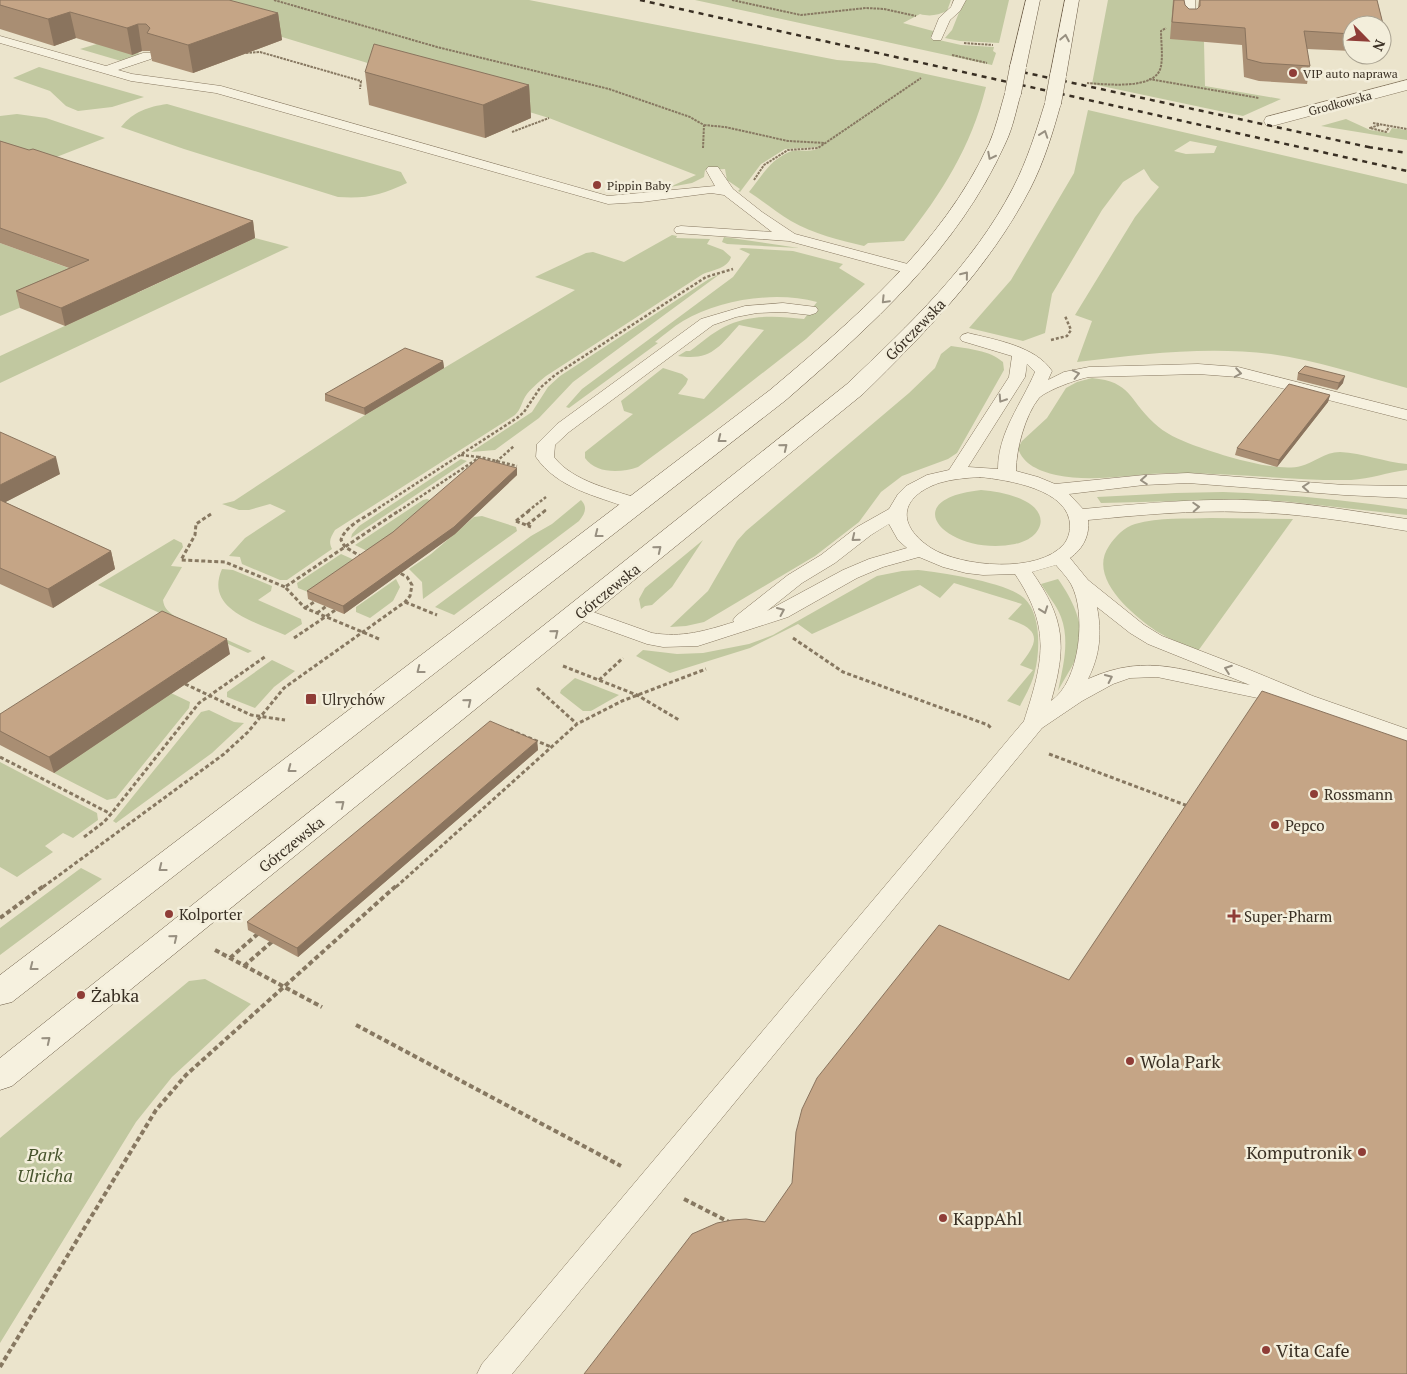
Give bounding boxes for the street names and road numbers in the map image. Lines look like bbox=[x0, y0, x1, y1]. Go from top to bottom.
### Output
street label: Grodkowska bbox=[1307, 87, 1373, 119]
street label: Górczewska bbox=[881, 294, 950, 364]
street label: Górczewska bbox=[570, 558, 644, 623]
street label: Górczewska bbox=[254, 811, 328, 876]

